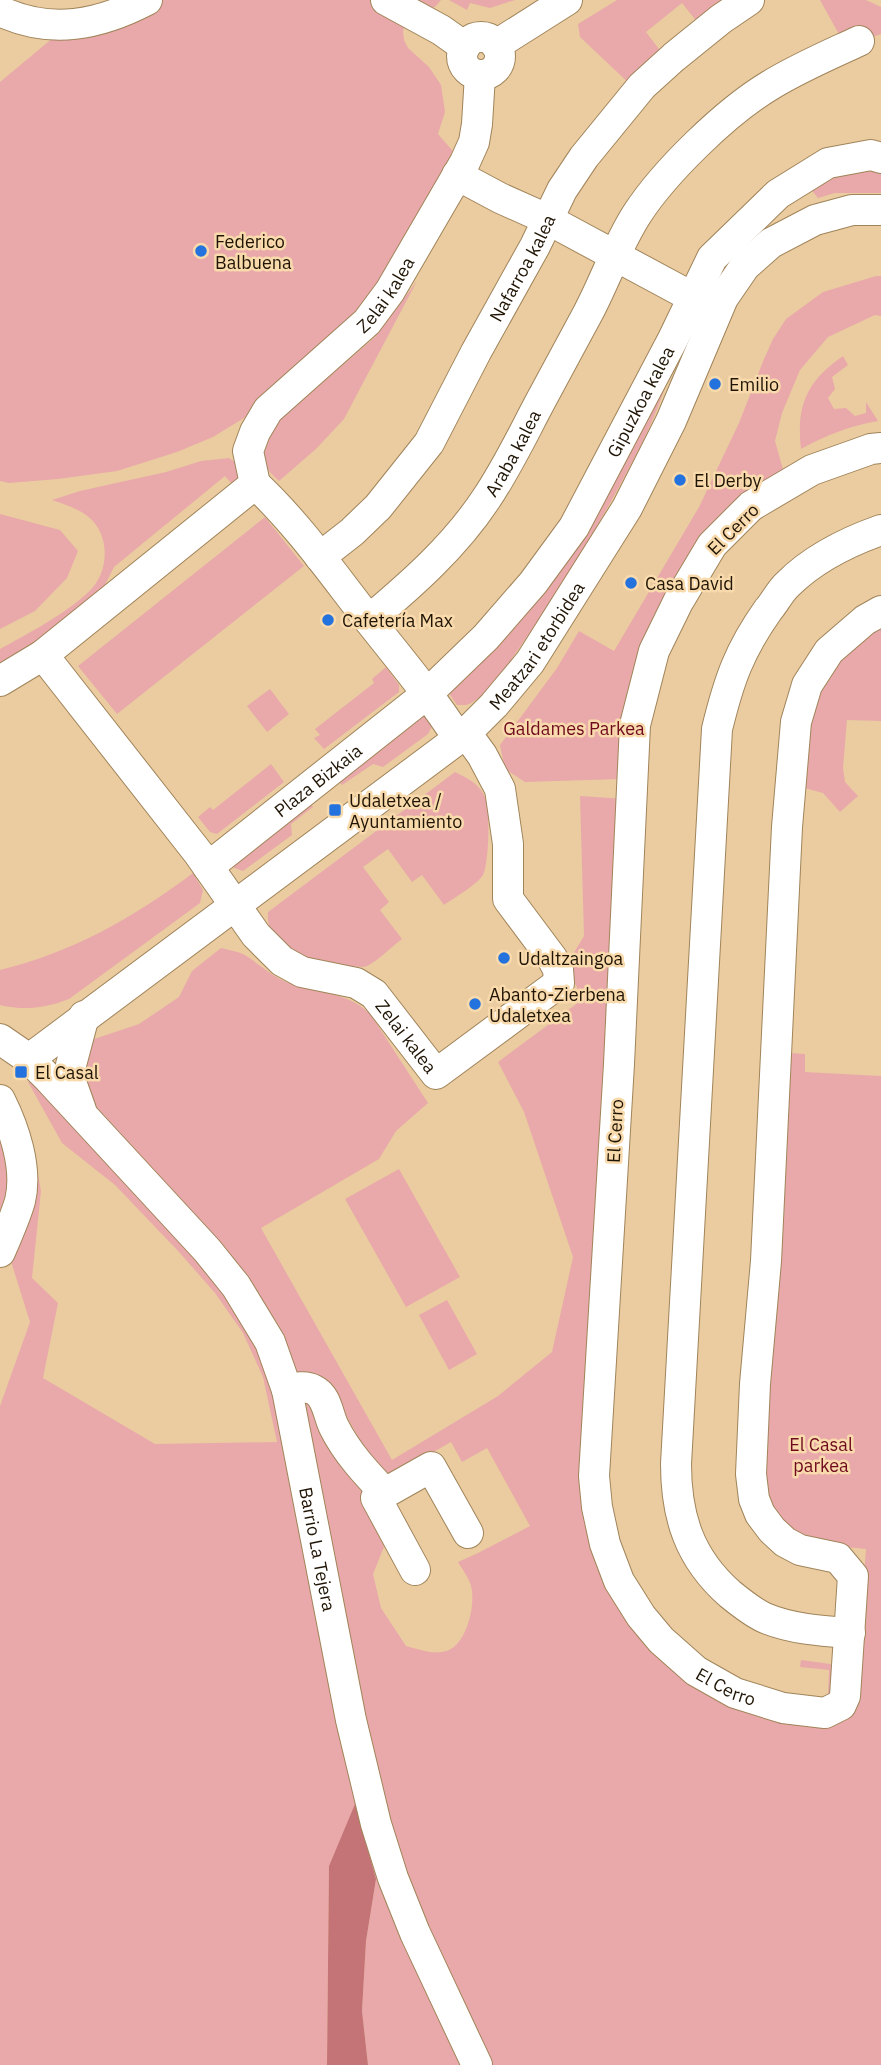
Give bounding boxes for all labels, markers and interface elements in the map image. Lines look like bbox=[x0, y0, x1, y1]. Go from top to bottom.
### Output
street label: Nafarroa kalea bbox=[484, 210, 560, 325]
place label: Federico Balbuena bbox=[215, 230, 292, 274]
marker: Federico Balbuena bbox=[193, 243, 209, 259]
street label: Zelai kalea bbox=[352, 252, 419, 338]
street label: Gipuzkoa kalea bbox=[601, 341, 679, 461]
place label: Emilio bbox=[729, 373, 779, 396]
marker: Emilio bbox=[707, 376, 723, 392]
street label: Araba kalea bbox=[479, 405, 546, 501]
place label: El Derby bbox=[694, 469, 762, 492]
marker: El Derby bbox=[672, 472, 688, 488]
street label: El Cerro bbox=[702, 498, 764, 560]
place label: Casa David bbox=[645, 572, 734, 595]
marker: Casa David bbox=[623, 575, 639, 591]
street label: Meatzari etorbidea bbox=[484, 577, 589, 714]
place label: Cafetería Max bbox=[342, 609, 453, 632]
marker: Cafetería Max bbox=[320, 612, 336, 628]
park label: Galdames Parkea bbox=[503, 717, 645, 740]
street label: Plaza Bizkaia bbox=[269, 738, 367, 822]
place label: Udaletxea / Ayuntamiento bbox=[349, 789, 462, 833]
marker: Udaletxea / Ayuntamiento bbox=[327, 802, 343, 818]
place label: Udaltzaingoa bbox=[518, 947, 624, 970]
marker: Udaltzaingoa bbox=[496, 950, 512, 966]
place label: Abanto-Zierbena Udaletxea bbox=[489, 983, 626, 1027]
street label: Zelai kalea bbox=[371, 995, 443, 1078]
marker: Abanto-Zierbena Udaletxea bbox=[467, 996, 483, 1012]
place label: El Casal bbox=[35, 1061, 99, 1084]
marker: El Casal bbox=[13, 1064, 29, 1080]
street label: El Cerro bbox=[602, 1098, 628, 1164]
park label: El Casal parkea bbox=[789, 1433, 853, 1477]
street label: Barrio La Tejera bbox=[295, 1485, 341, 1613]
street label: El Cerro bbox=[692, 1662, 759, 1710]

